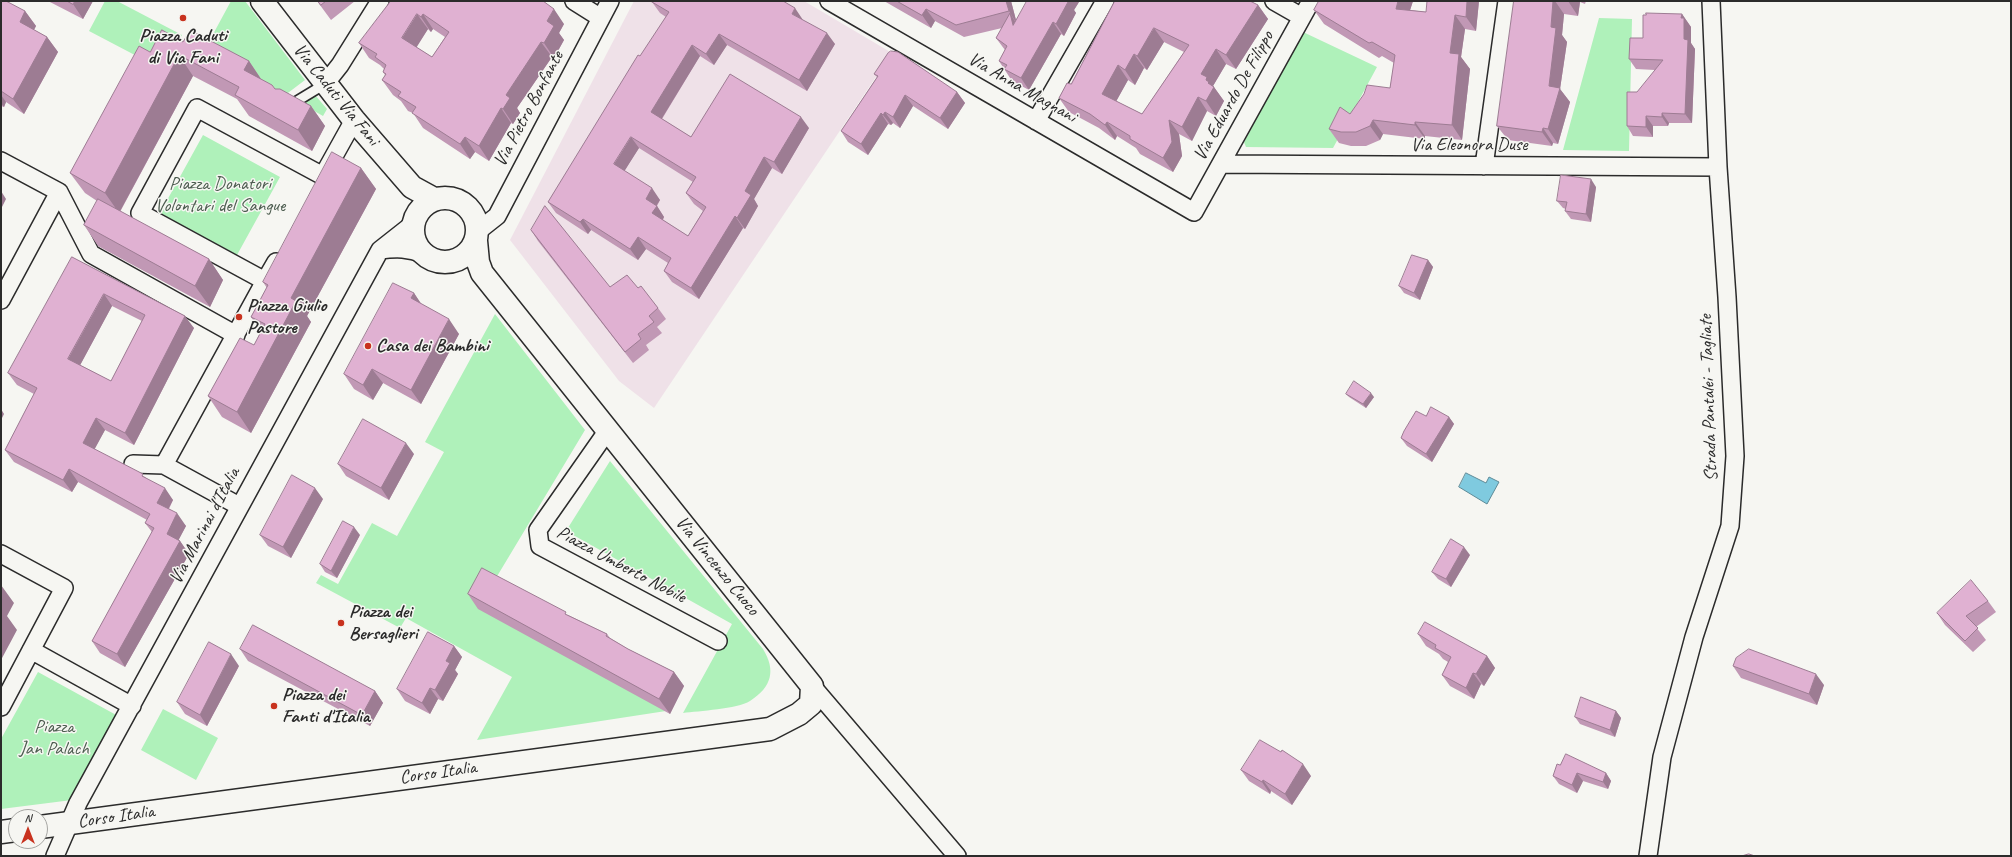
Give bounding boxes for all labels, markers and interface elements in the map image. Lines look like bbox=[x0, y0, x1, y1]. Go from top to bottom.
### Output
marker: Piazza Caduti di Via Fani bbox=[178, 13, 188, 23]
place label: Piazza Caduti di Via Fani bbox=[139, 25, 227, 69]
street label: Via Eduardo De Filippo bbox=[1189, 27, 1279, 165]
street label: Via Caduti Via Fani bbox=[288, 39, 384, 151]
street label: Via Pietro Bonfante bbox=[489, 47, 569, 171]
street label: Via Anna Magnani bbox=[964, 48, 1080, 128]
street label: Via Eleonora Duse bbox=[1411, 134, 1527, 156]
park label: Piazza Donatori Volontari del Sangue bbox=[155, 173, 285, 217]
place label: Piazza Giulio Pastore bbox=[247, 295, 326, 339]
marker: Piazza Giulio Pastore bbox=[234, 312, 244, 322]
street label: Strada Pantalei - Tagliate bbox=[1695, 314, 1723, 482]
place label: Casa dei Bambini bbox=[376, 335, 489, 357]
marker: Casa dei Bambini bbox=[363, 341, 373, 351]
street label: Via Marinai d'Italia bbox=[165, 464, 245, 588]
street label: Via Vincenzo Cuoco bbox=[670, 512, 764, 620]
street label: Piazza Umberto Nobile bbox=[552, 521, 690, 609]
place label: Piazza dei Bersaglieri bbox=[349, 601, 417, 645]
marker: Piazza dei Bersaglieri bbox=[336, 618, 346, 628]
place label: Piazza dei Fanti d'Italia bbox=[282, 684, 370, 728]
marker: Piazza dei Fanti d'Italia bbox=[269, 701, 279, 711]
park label: Piazza Jan Palach bbox=[19, 716, 89, 760]
street label: Corso Italia bbox=[398, 756, 478, 790]
street label: Corso Italia bbox=[76, 800, 156, 834]
north arrow bbox=[8, 809, 48, 849]
text: N bbox=[25, 811, 31, 825]

